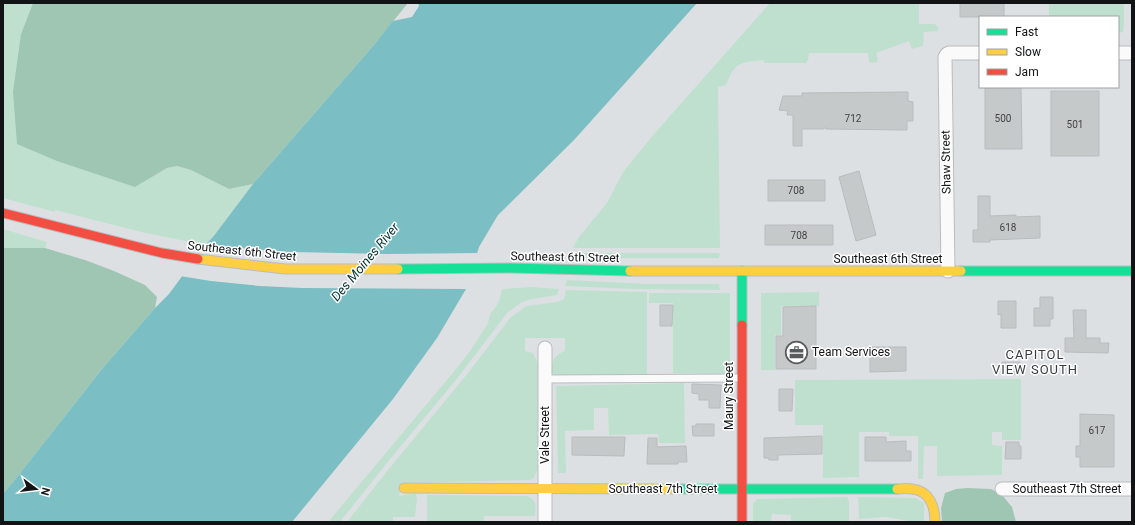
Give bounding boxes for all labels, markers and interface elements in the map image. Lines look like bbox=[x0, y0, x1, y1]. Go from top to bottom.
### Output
legend bbox=[979, 16, 1119, 88]
text: Fast bbox=[1015, 25, 1038, 39]
text: Slow bbox=[1015, 45, 1041, 59]
text: Jam bbox=[1015, 65, 1039, 79]
house number: 712 bbox=[845, 113, 862, 124]
house number: 500 bbox=[995, 113, 1012, 124]
house number: 501 bbox=[1067, 119, 1083, 130]
street label: Shaw Street bbox=[938, 130, 954, 194]
house number: 708 bbox=[788, 185, 805, 196]
water label: Des Moines River bbox=[328, 219, 402, 304]
house number: 618 bbox=[1000, 222, 1017, 233]
house number: 708 bbox=[791, 230, 808, 241]
street label: Southeast 6th Street bbox=[187, 238, 297, 264]
street label: Southeast 6th Street bbox=[510, 249, 620, 265]
street label: Southeast 6th Street bbox=[833, 252, 943, 266]
office icon: Team Services bbox=[783, 339, 809, 365]
place label: Team Services bbox=[812, 345, 890, 359]
district label: CAPITOL VIEW SOUTH bbox=[992, 347, 1078, 377]
street label: Maury Street bbox=[722, 362, 736, 430]
street label: Vale Street bbox=[538, 406, 552, 464]
house number: 617 bbox=[1089, 425, 1106, 436]
north arrow bbox=[16, 469, 56, 509]
street label: Southeast 7th Street bbox=[608, 482, 718, 496]
street label: Southeast 7th Street bbox=[1012, 482, 1122, 496]
text: N bbox=[38, 486, 52, 497]

